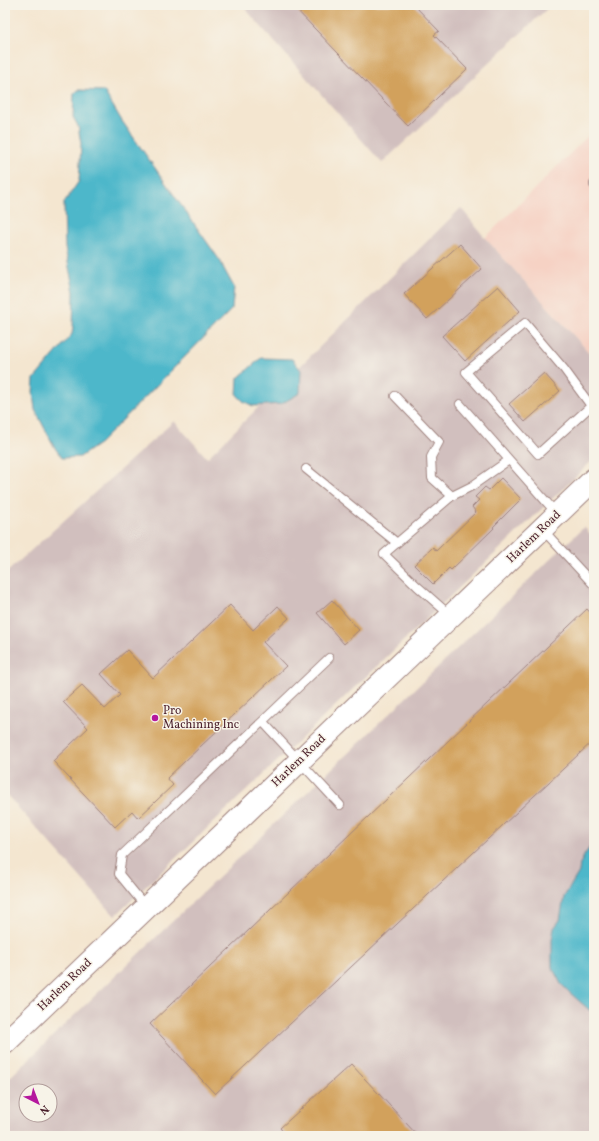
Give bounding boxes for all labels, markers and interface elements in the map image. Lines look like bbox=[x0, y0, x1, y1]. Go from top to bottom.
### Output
street label: Harlem Road bbox=[503, 507, 565, 567]
place label: Pro Machining Inc bbox=[163, 703, 239, 733]
marker: Pro Machining Inc bbox=[150, 713, 160, 723]
street label: Harlem Road bbox=[268, 731, 330, 791]
street label: Harlem Road bbox=[34, 955, 96, 1015]
north arrow bbox=[18, 1083, 58, 1123]
text: N bbox=[36, 1101, 52, 1118]

